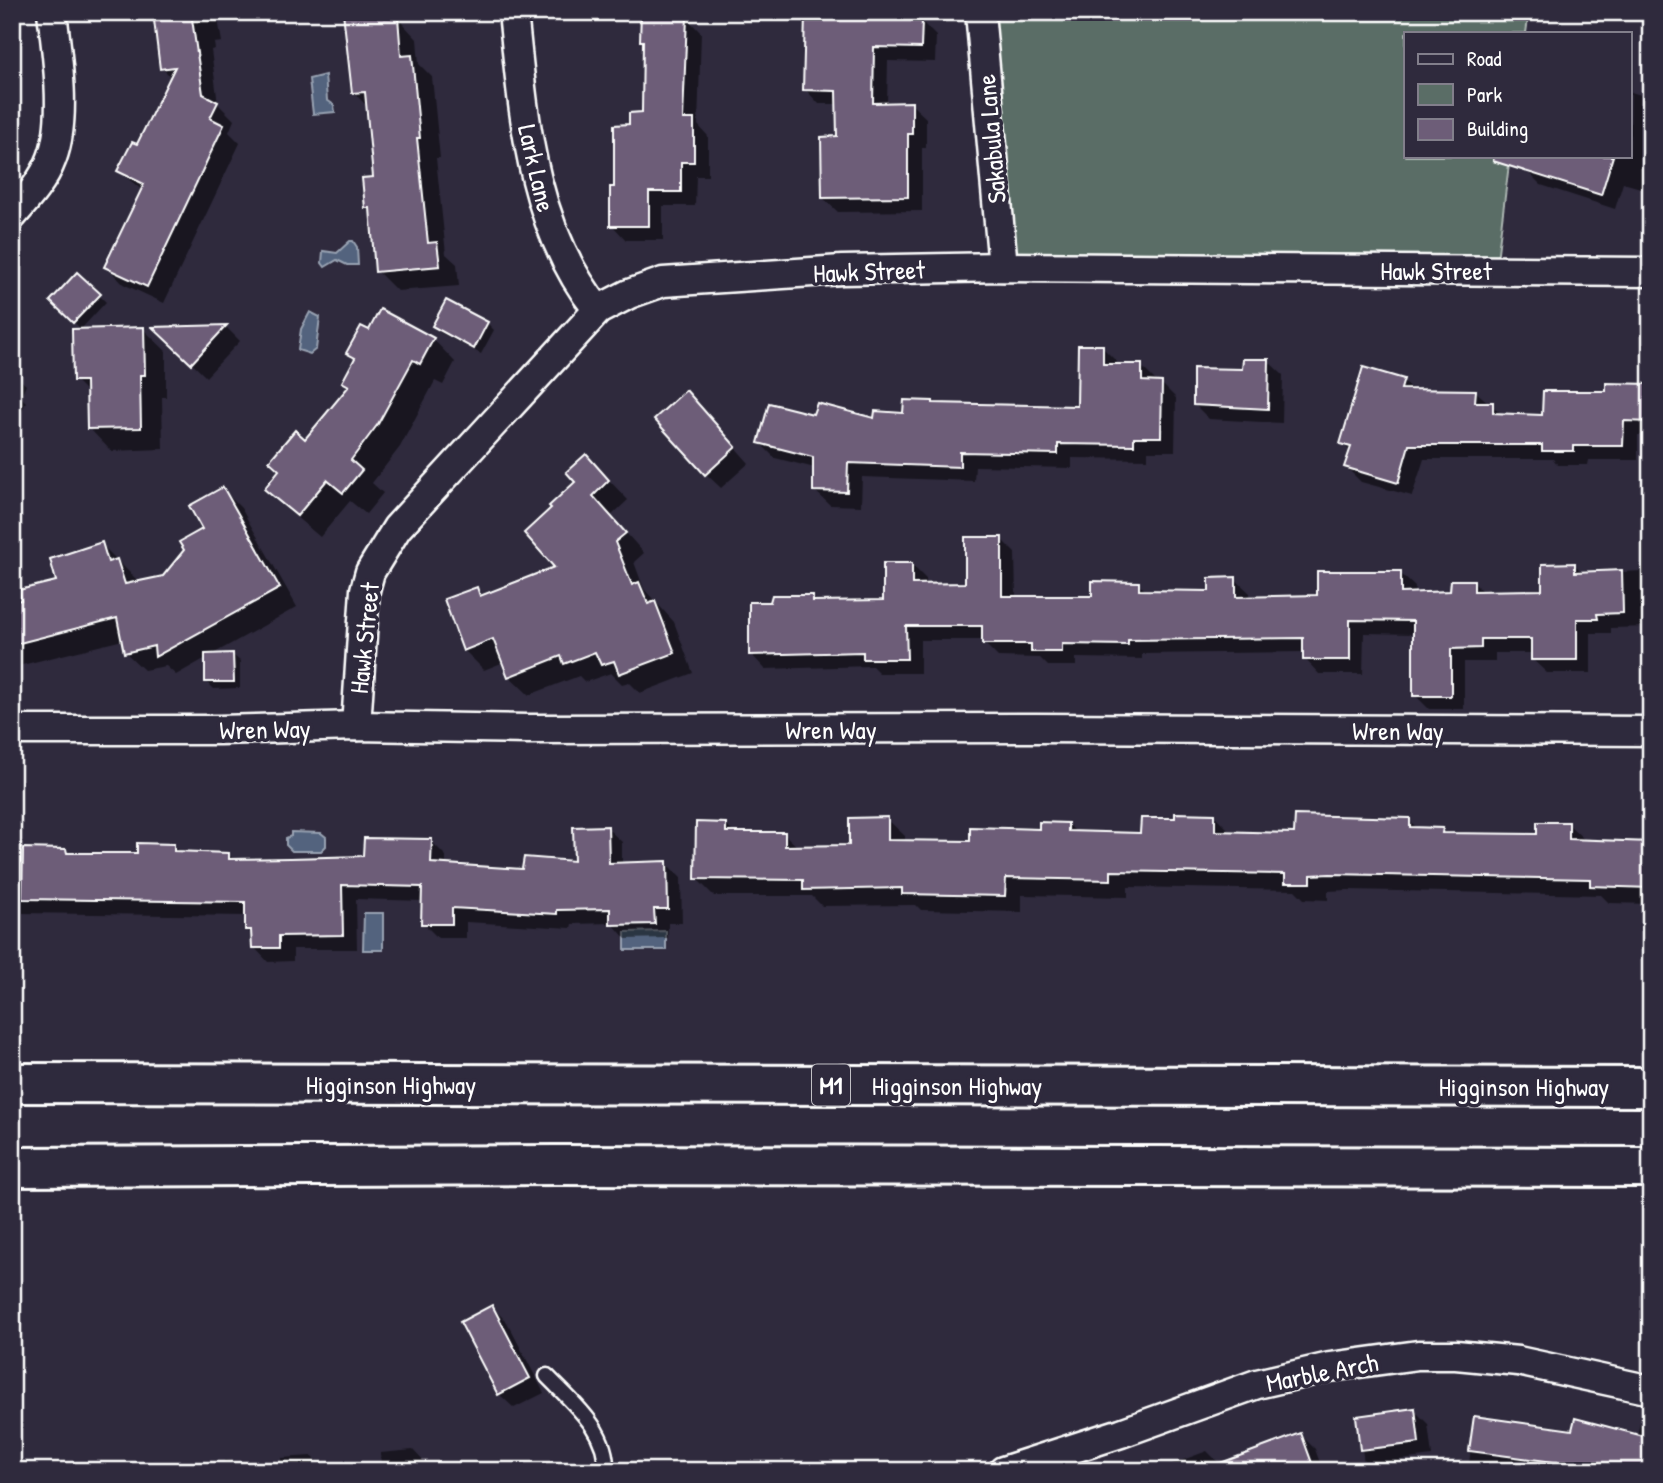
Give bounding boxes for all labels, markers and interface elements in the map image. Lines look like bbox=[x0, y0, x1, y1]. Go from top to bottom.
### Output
legend bbox=[1404, 32, 1632, 158]
text: Road bbox=[1467, 44, 1501, 73]
street label: Sakabula Lane bbox=[968, 73, 1014, 205]
text: Park bbox=[1467, 80, 1502, 109]
text: Building bbox=[1467, 114, 1528, 143]
street label: Lark Lane bbox=[510, 121, 564, 215]
street label: Hawk Street bbox=[813, 252, 926, 290]
street label: Hawk Street bbox=[1380, 253, 1493, 288]
street label: Hawk Street bbox=[341, 580, 387, 695]
street label: Wren Way bbox=[219, 711, 311, 747]
street label: Wren Way bbox=[785, 712, 877, 747]
street label: Wren Way bbox=[1352, 713, 1444, 748]
road number: M1 bbox=[812, 1064, 850, 1106]
street label: Higginson Highway bbox=[306, 1067, 476, 1102]
street label: Higginson Highway bbox=[872, 1068, 1042, 1103]
street label: Higginson Highway bbox=[1439, 1069, 1609, 1104]
street label: Marble Arch bbox=[1263, 1344, 1381, 1400]

